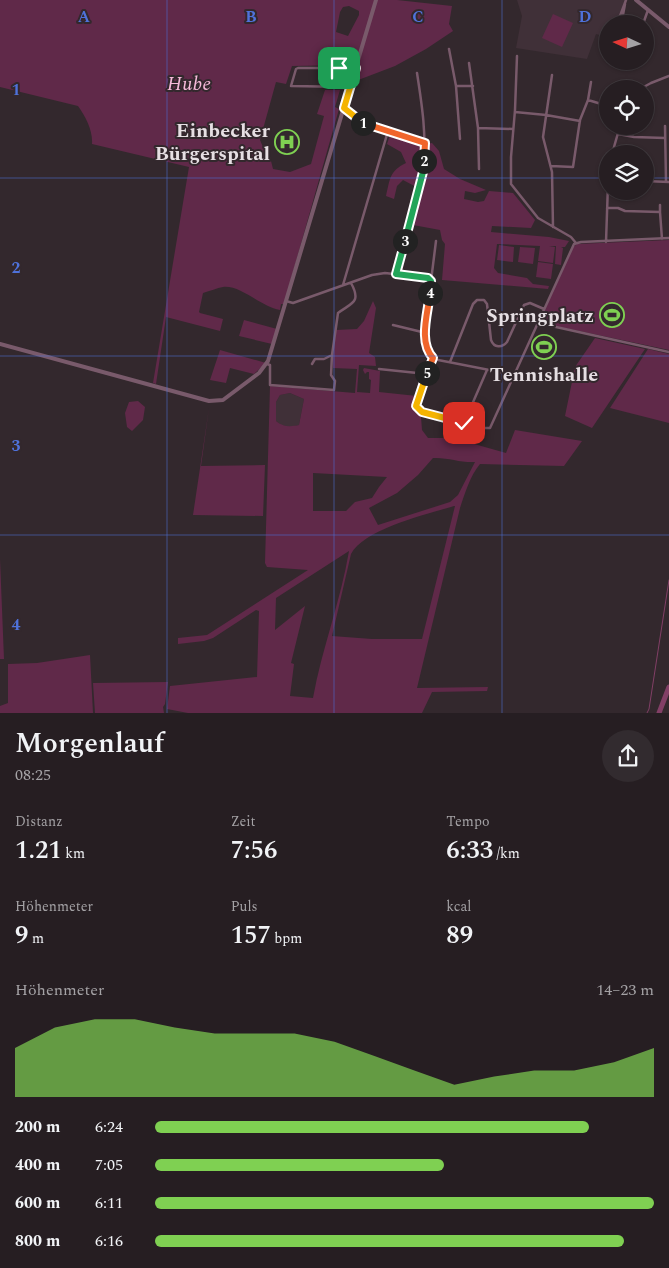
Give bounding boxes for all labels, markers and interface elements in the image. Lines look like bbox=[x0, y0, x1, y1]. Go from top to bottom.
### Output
text: A bbox=[78, 5, 91, 29]
text: B bbox=[245, 5, 257, 29]
text: C bbox=[412, 5, 424, 29]
text: D bbox=[579, 5, 592, 29]
north arrow bbox=[599, 15, 654, 70]
map controls bbox=[599, 15, 654, 200]
pin bbox=[318, 47, 360, 89]
icon: arrive bbox=[325, 54, 353, 82]
park label: Hube bbox=[167, 69, 211, 99]
text: 1 bbox=[12, 78, 20, 102]
button: locate bbox=[599, 80, 654, 135]
pin: 1 bbox=[350, 110, 376, 136]
text: 1 bbox=[360, 113, 367, 134]
place label: Einbecker Bürgerspital bbox=[155, 116, 270, 169]
hospital icon: Einbecker Bürgerspital bbox=[274, 129, 300, 155]
button: layers bbox=[599, 145, 654, 200]
pin: 2 bbox=[412, 148, 436, 174]
text: 2 bbox=[421, 151, 428, 172]
pin: 3 bbox=[392, 228, 418, 254]
text: 3 bbox=[402, 231, 409, 252]
text: 2 bbox=[12, 256, 21, 280]
pin: 4 bbox=[418, 280, 442, 306]
text: 4 bbox=[427, 283, 434, 304]
place label: Springplatz bbox=[486, 301, 594, 331]
sports icon: Springplatz bbox=[599, 302, 625, 328]
sports icon: Tennishalle bbox=[531, 334, 557, 360]
pin: 5 bbox=[414, 360, 440, 386]
place label: Tennishalle bbox=[490, 360, 598, 390]
text: 5 bbox=[424, 363, 431, 384]
pin bbox=[443, 402, 485, 444]
icon: check bbox=[450, 409, 478, 437]
text: 3 bbox=[12, 434, 21, 458]
text: 4 bbox=[12, 613, 21, 637]
text: Morgenlauf bbox=[15, 722, 164, 765]
button: share bbox=[602, 730, 654, 782]
text: 08:25 bbox=[15, 763, 51, 787]
text: Distanz bbox=[15, 811, 63, 832]
text: Zeit bbox=[231, 811, 256, 832]
text: Tempo bbox=[446, 811, 489, 832]
text: 1.21 bbox=[15, 832, 62, 870]
text: 7:56 bbox=[231, 832, 277, 870]
text: 6:33 bbox=[446, 832, 493, 870]
text: km bbox=[62, 843, 85, 864]
text: /km bbox=[493, 843, 520, 864]
text: Höhenmeter bbox=[15, 896, 93, 917]
text: Puls bbox=[231, 896, 258, 917]
text: kcal bbox=[446, 896, 471, 917]
text: 9 bbox=[15, 917, 28, 955]
text: 157 bbox=[231, 917, 271, 955]
text: 89 bbox=[446, 917, 473, 955]
text: m bbox=[28, 928, 44, 949]
text: bpm bbox=[271, 928, 302, 949]
text: Höhenmeter bbox=[15, 978, 104, 1002]
text: 14–23 m bbox=[596, 978, 654, 1002]
text: 200 m bbox=[15, 1115, 60, 1139]
text: 6:24 bbox=[95, 1115, 123, 1139]
text: 400 m bbox=[15, 1153, 60, 1177]
text: 7:05 bbox=[95, 1153, 123, 1177]
text: 600 m bbox=[15, 1191, 60, 1215]
text: 6:11 bbox=[95, 1191, 123, 1215]
text: 800 m bbox=[15, 1229, 60, 1253]
text: 6:16 bbox=[95, 1229, 123, 1253]

